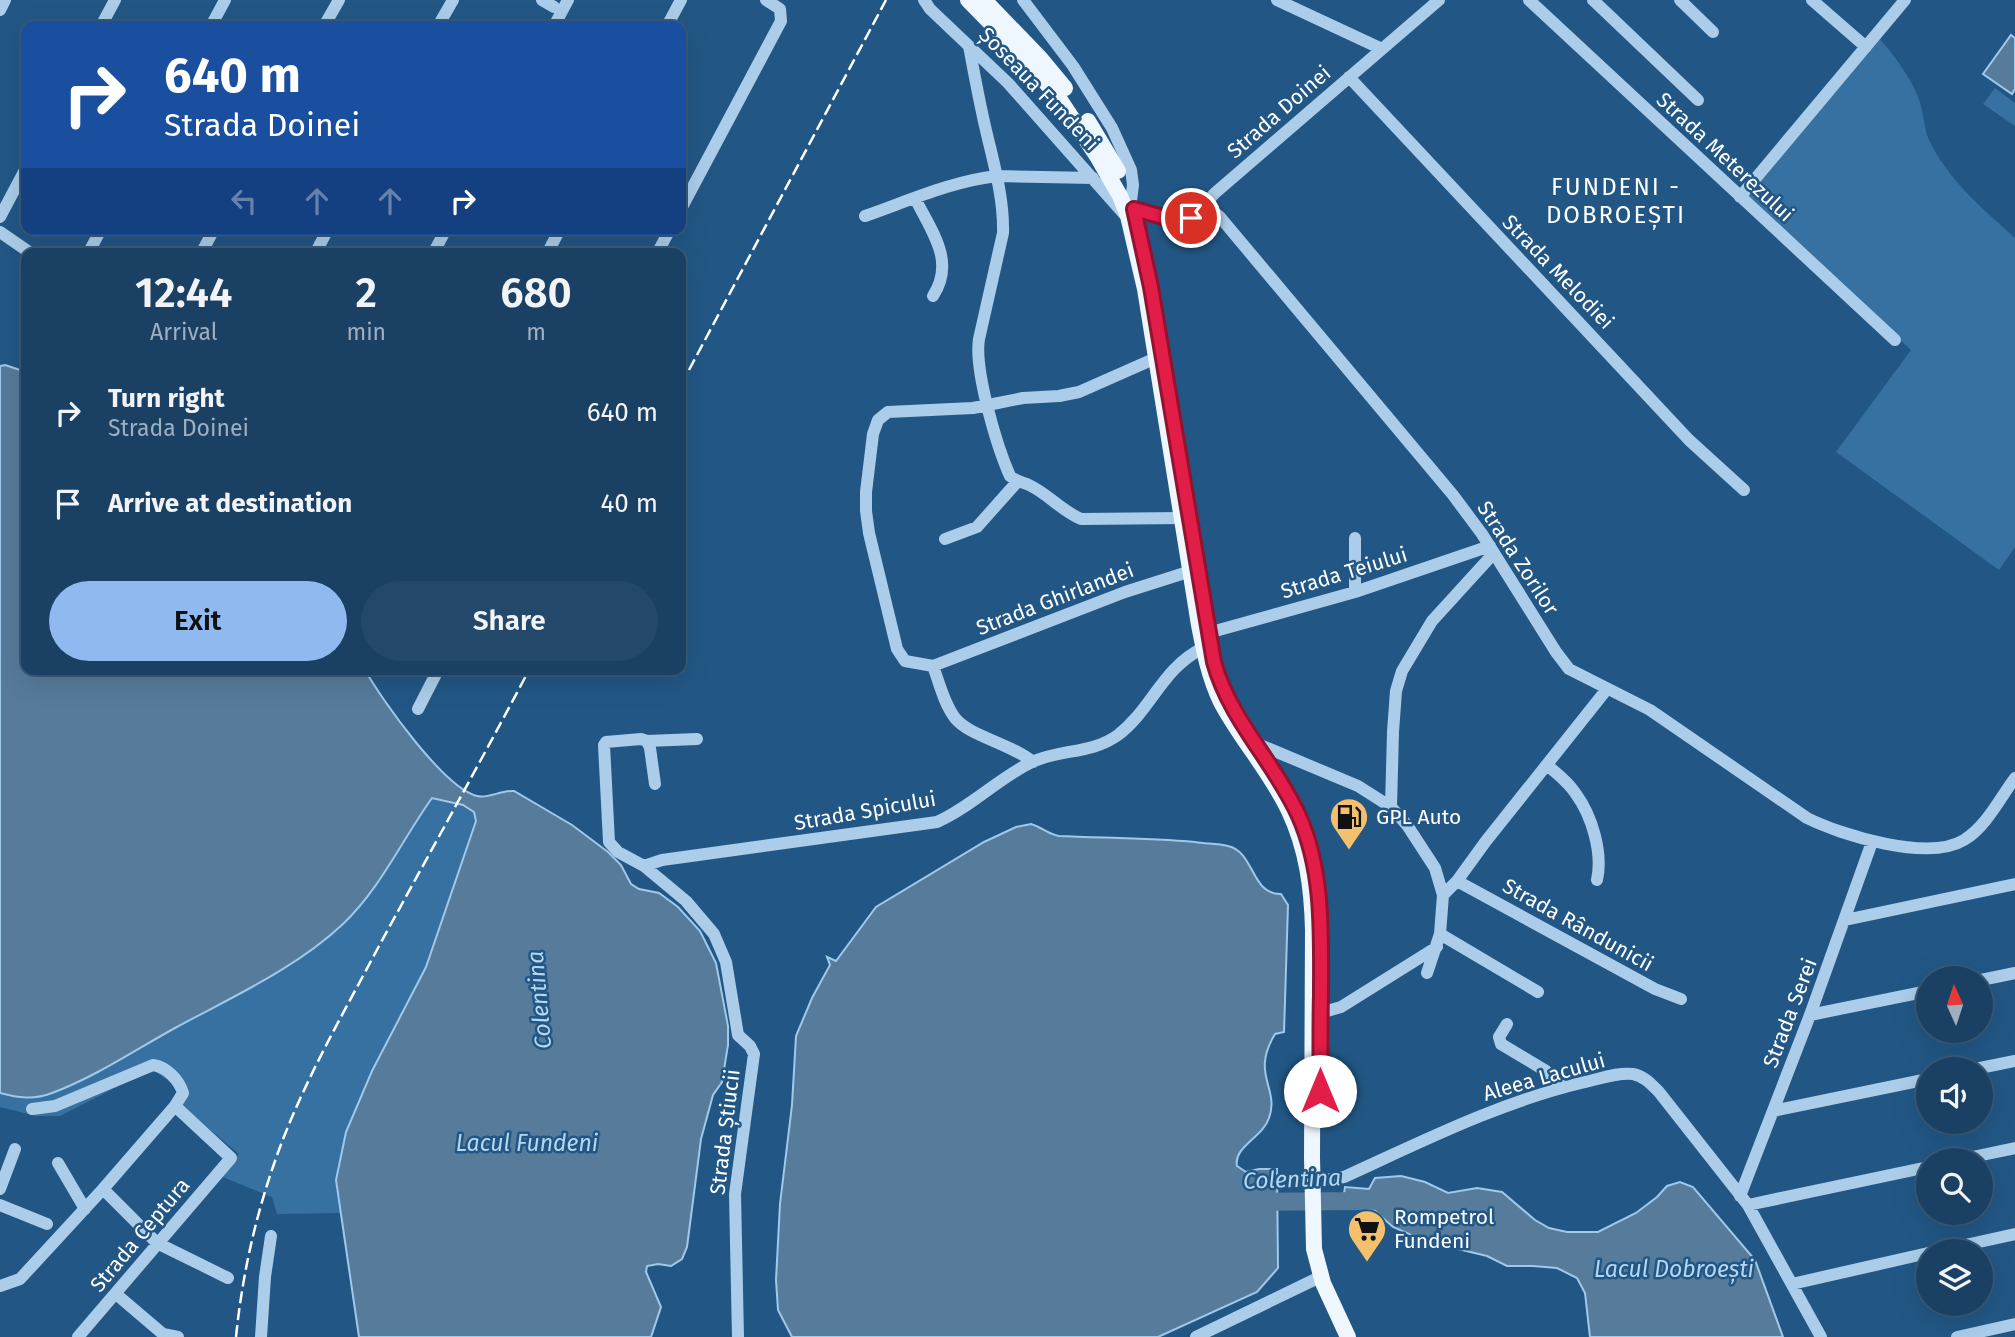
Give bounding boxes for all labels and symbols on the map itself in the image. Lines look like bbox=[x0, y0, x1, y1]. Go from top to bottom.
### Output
street label: Șoseaua Fundeni bbox=[973, 22, 1105, 156]
street label: Strada Doinei bbox=[1222, 60, 1336, 164]
street label: Strada Meterezului bbox=[1651, 87, 1799, 227]
district label: FUNDENI - DOBROEȘTI bbox=[1546, 173, 1686, 230]
pin bbox=[1161, 188, 1221, 248]
street label: Strada Melodiei bbox=[1497, 209, 1619, 335]
street label: Strada Zorilor bbox=[1472, 496, 1564, 620]
street label: Strada Teiului bbox=[1278, 541, 1410, 605]
street label: Strada Ghirlandei bbox=[973, 557, 1137, 641]
street label: Strada Spicului bbox=[792, 786, 938, 836]
fuel station icon: GPL Auto bbox=[1328, 796, 1370, 851]
place label: GPL Auto bbox=[1376, 804, 1461, 830]
street label: Strada Rândunicii bbox=[1498, 873, 1658, 977]
water label: Colentina bbox=[521, 950, 557, 1050]
street label: Strada Serei bbox=[1757, 955, 1823, 1071]
north arrow bbox=[1916, 966, 1993, 1043]
street label: Aleea Lacului bbox=[1480, 1047, 1608, 1107]
position arrow bbox=[1283, 1054, 1357, 1128]
street label: Strada Știucii bbox=[704, 1068, 746, 1196]
water label: Lacul Fundeni bbox=[456, 1129, 599, 1157]
water label: Colentina bbox=[1242, 1163, 1342, 1195]
street label: Strada Ceptura bbox=[85, 1173, 195, 1297]
place label: Rompetrol Fundeni bbox=[1394, 1204, 1494, 1254]
supermarket icon: Rompetrol Fundeni bbox=[1346, 1208, 1388, 1263]
water label: Lacul Dobroești bbox=[1594, 1255, 1755, 1284]

